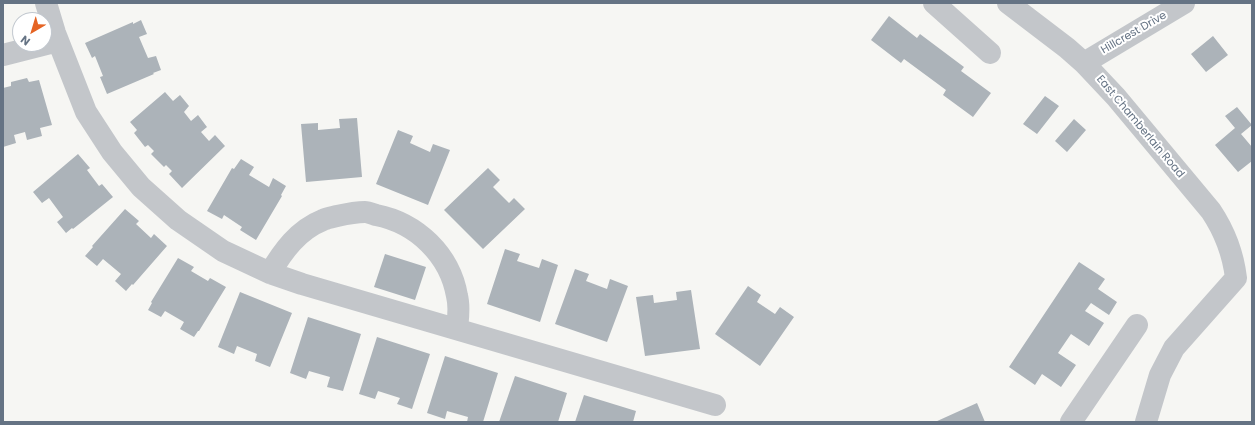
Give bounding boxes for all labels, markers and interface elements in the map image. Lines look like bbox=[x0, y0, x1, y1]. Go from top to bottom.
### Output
street label: Hillcrest Drive bbox=[1099, 9, 1169, 57]
north arrow bbox=[12, 12, 52, 52]
text: N bbox=[17, 32, 33, 50]
street label: East Chamberlain Road bbox=[1093, 73, 1187, 181]

